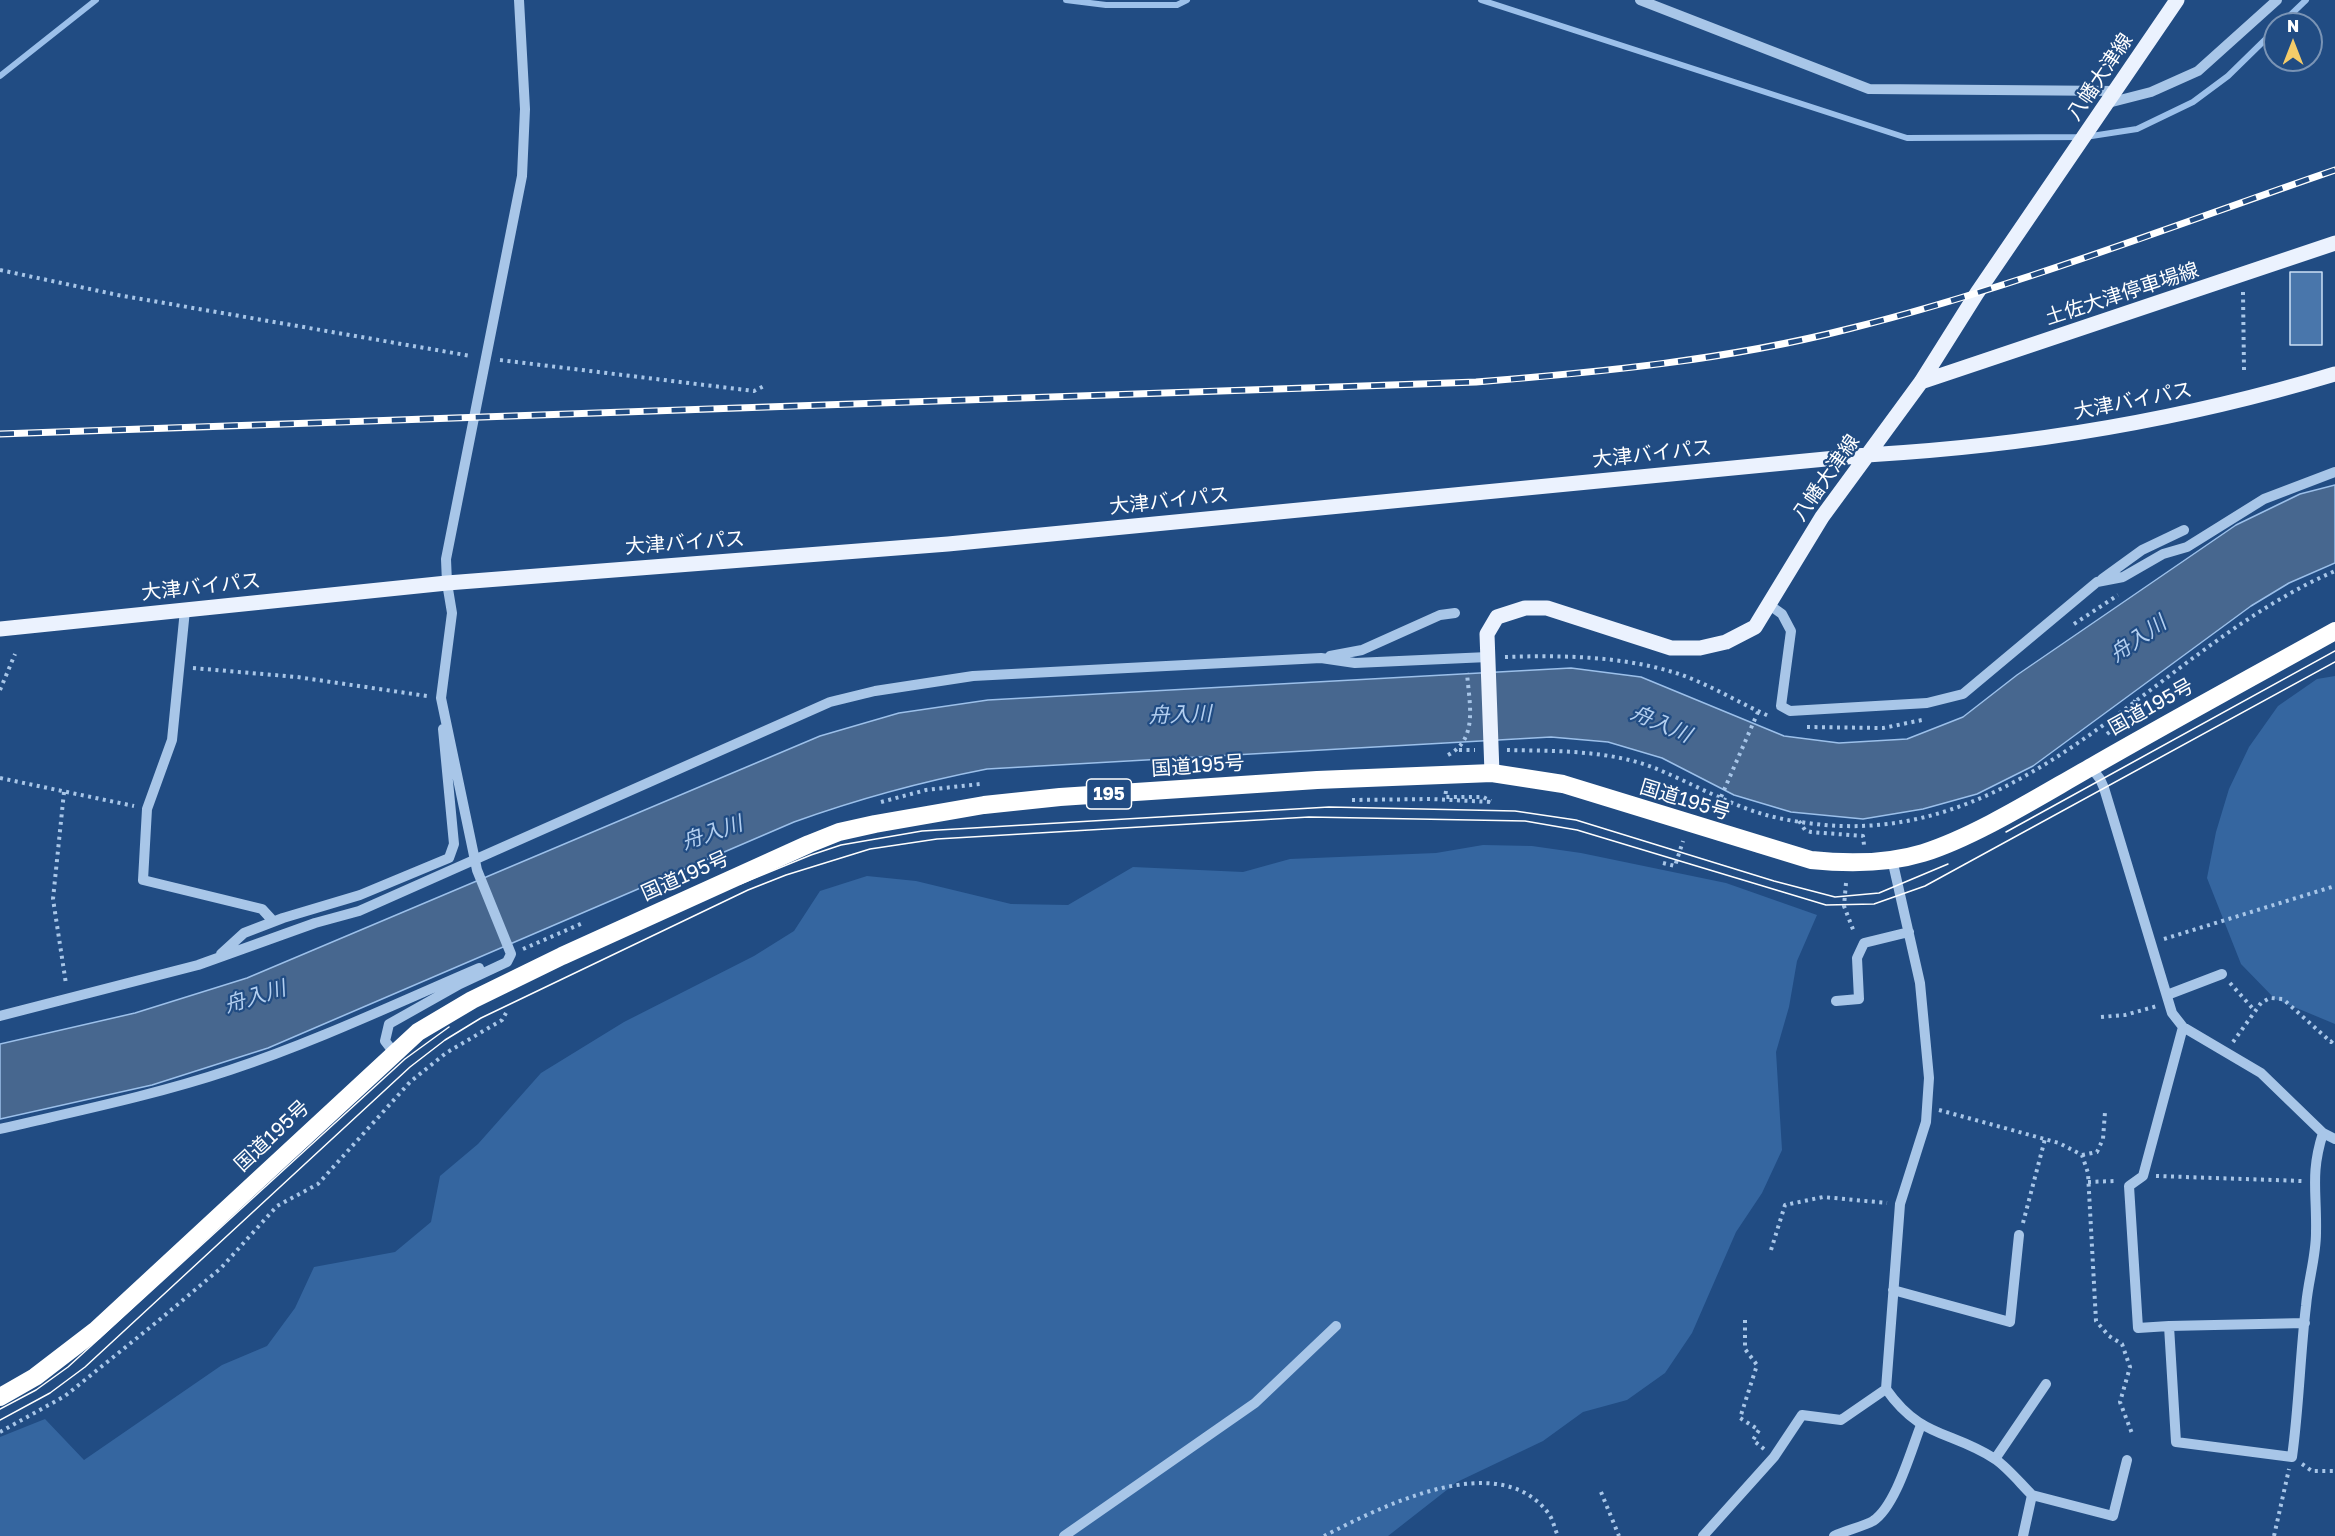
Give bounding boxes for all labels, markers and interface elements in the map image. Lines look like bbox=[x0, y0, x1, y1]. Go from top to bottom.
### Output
north arrow bbox=[2263, 12, 2323, 72]
text: N bbox=[2287, 16, 2299, 36]
street label: 八幡大津線 bbox=[2062, 29, 2138, 125]
street label: 土佐大津停車場線 bbox=[2042, 258, 2202, 330]
street label: 大津バイパス bbox=[2072, 378, 2194, 424]
street label: 八幡大津線 bbox=[1787, 430, 1865, 526]
street label: 大津バイパス bbox=[1591, 436, 1713, 472]
street label: 大津バイパス bbox=[1108, 483, 1230, 519]
street label: 大津バイパス bbox=[624, 527, 746, 559]
street label: 大津バイパス bbox=[140, 569, 262, 605]
water label: 舟入川 bbox=[2105, 611, 2171, 667]
street label: 国道195号 bbox=[2104, 674, 2198, 740]
water label: 舟入川 bbox=[1627, 700, 1695, 748]
water label: 舟入川 bbox=[1148, 701, 1212, 729]
street label: 国道195号 bbox=[1151, 751, 1245, 781]
street label: 国道195号 bbox=[1637, 775, 1733, 825]
road number: 195 bbox=[1086, 779, 1132, 809]
water label: 舟入川 bbox=[678, 811, 746, 855]
street label: 国道195号 bbox=[637, 846, 733, 906]
water label: 舟入川 bbox=[221, 976, 289, 1018]
street label: 国道195号 bbox=[230, 1095, 314, 1177]

